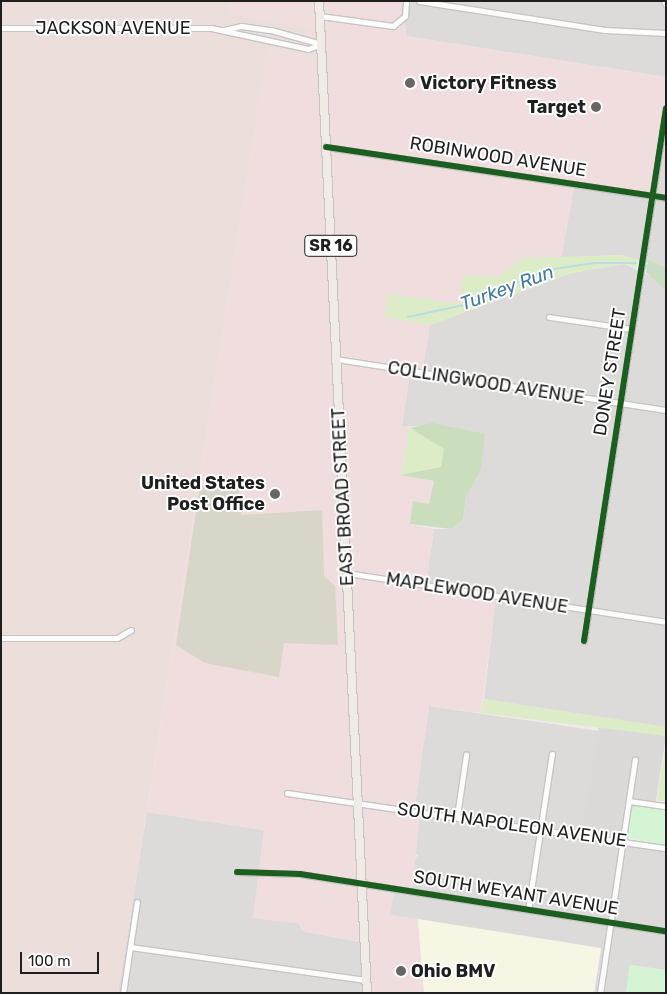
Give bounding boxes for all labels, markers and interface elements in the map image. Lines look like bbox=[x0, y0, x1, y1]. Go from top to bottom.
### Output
street label: JACKSON AVENUE bbox=[35, 17, 191, 39]
place label: Victory Fitness bbox=[420, 72, 557, 94]
marker: Victory Fitness bbox=[404, 77, 416, 89]
place label: Target bbox=[527, 96, 586, 118]
marker: Target bbox=[590, 101, 602, 113]
street label: ROBINWOOD AVENUE bbox=[408, 132, 588, 182]
road number: SR 16 bbox=[304, 232, 358, 260]
water label: Turkey Run bbox=[457, 260, 557, 316]
street label: DONEY STREET bbox=[589, 306, 631, 438]
street label: COLLINGWOOD AVENUE bbox=[386, 357, 586, 409]
street label: EAST BROAD STREET bbox=[328, 407, 358, 587]
place label: United States Post Office bbox=[141, 473, 265, 516]
marker: United States Post Office bbox=[269, 488, 281, 500]
street label: MAPLEWOOD AVENUE bbox=[384, 568, 570, 618]
street label: SOUTH NAPOLEON AVENUE bbox=[396, 798, 628, 852]
street label: SOUTH WEYANT AVENUE bbox=[411, 866, 621, 920]
scale bar bbox=[22, 942, 101, 974]
text: 100 m bbox=[28, 952, 70, 970]
place label: Ohio BMV bbox=[411, 960, 496, 982]
marker: Ohio BMV bbox=[395, 965, 407, 977]

